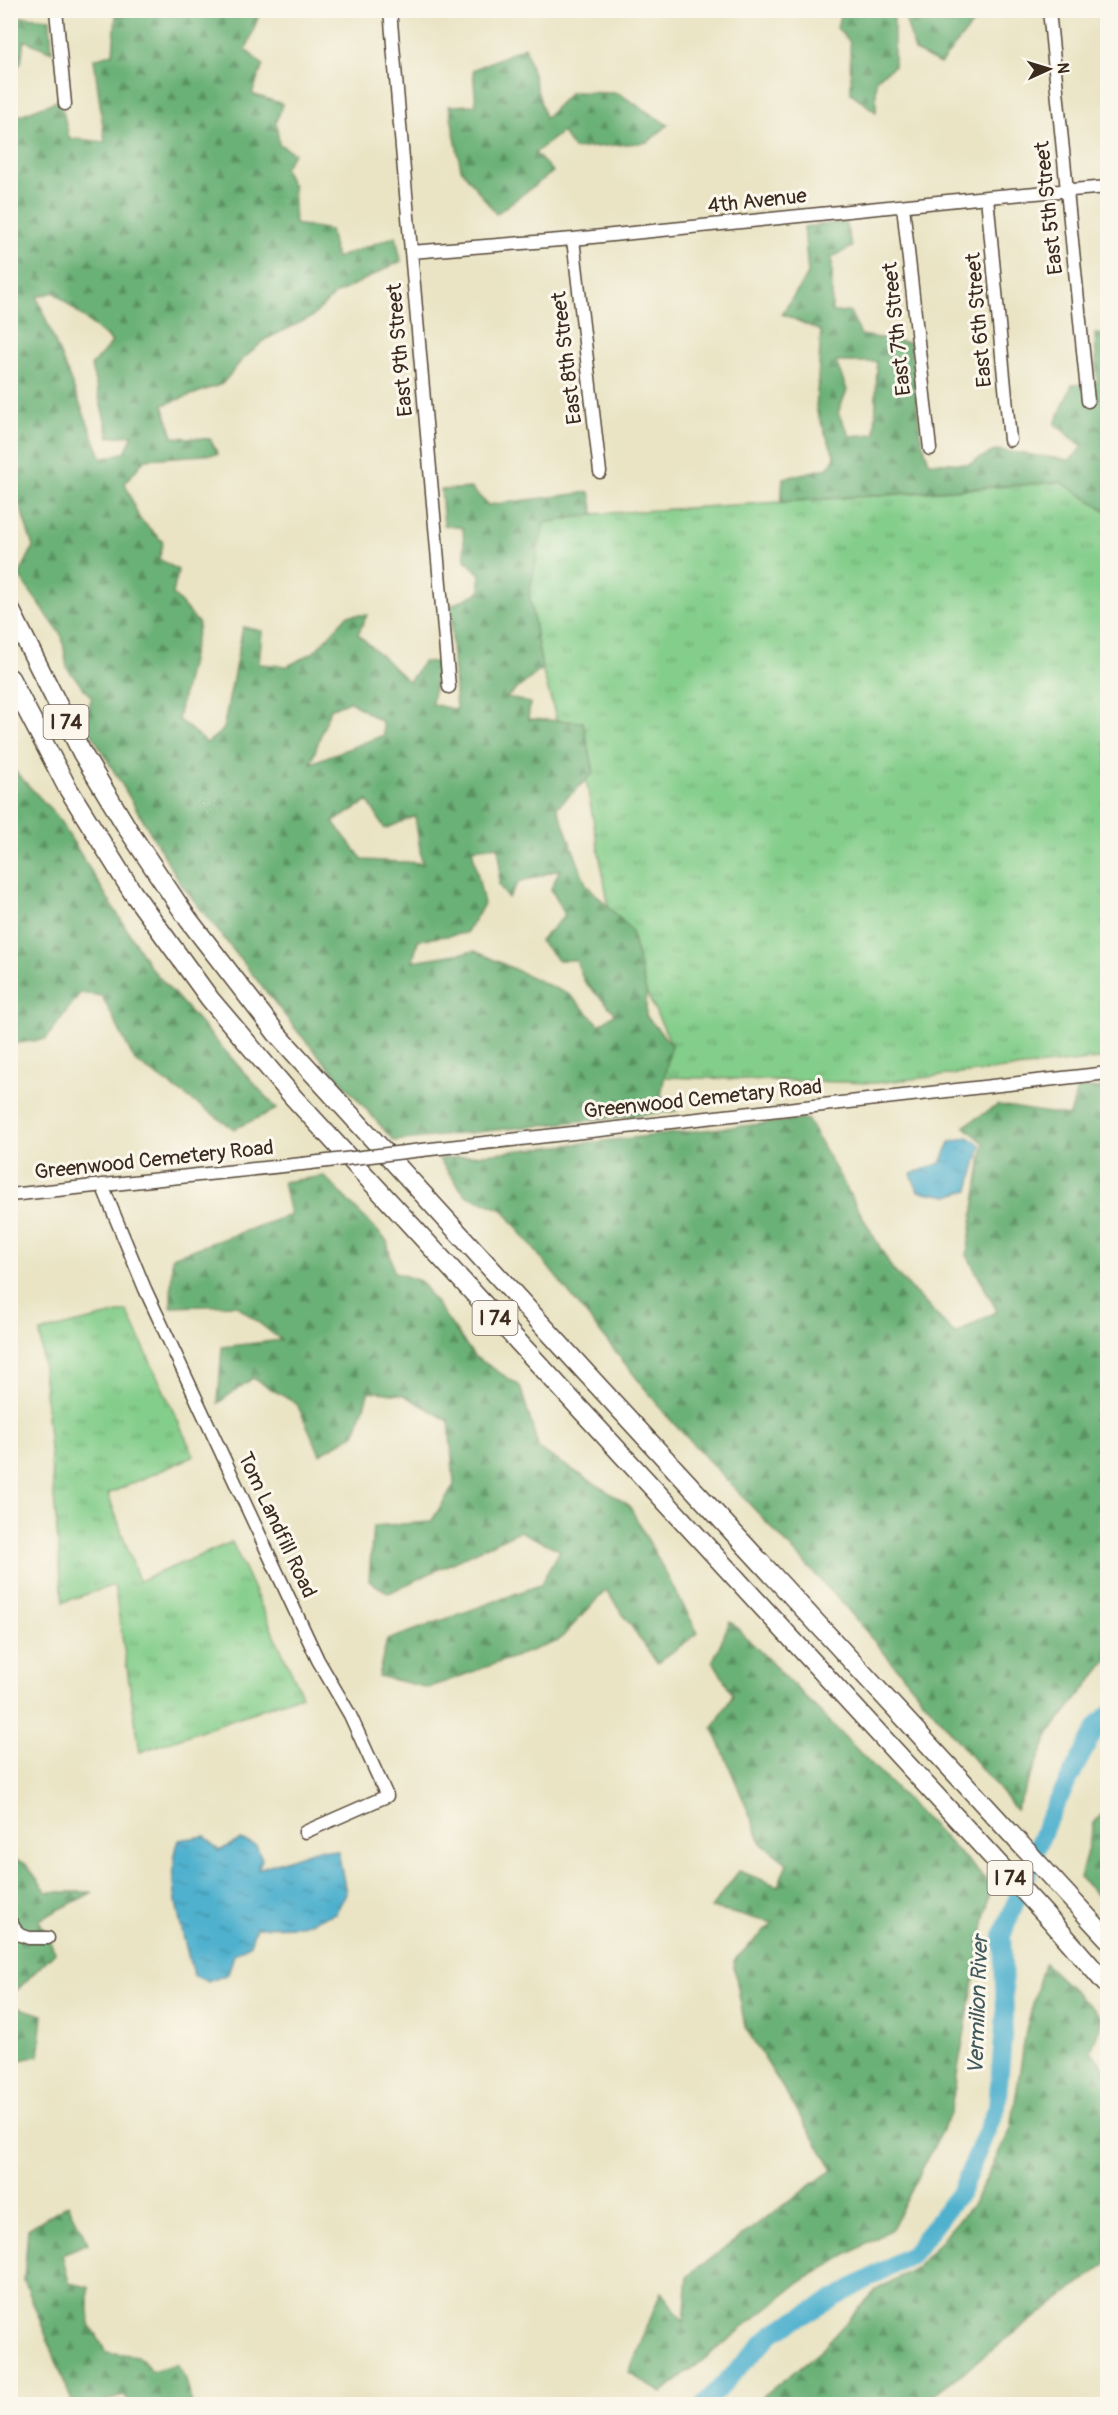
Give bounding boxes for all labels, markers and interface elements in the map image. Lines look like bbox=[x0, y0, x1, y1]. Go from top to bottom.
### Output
north arrow bbox=[1019, 39, 1079, 99]
text: N bbox=[1053, 62, 1073, 74]
street label: East 5th Street bbox=[1028, 139, 1069, 276]
street label: 4th Avenue bbox=[706, 182, 809, 220]
street label: East 6th Street bbox=[960, 251, 998, 388]
street label: East 7th Street bbox=[877, 260, 917, 397]
street label: East 9th Street bbox=[381, 282, 419, 418]
street label: East 8th Street bbox=[545, 290, 589, 426]
road number: I 74 bbox=[44, 705, 88, 739]
street label: Greenwood Cemetary Road bbox=[582, 1073, 824, 1125]
street label: Greenwood Cemetery Road bbox=[33, 1134, 275, 1186]
road number: I 74 bbox=[472, 1301, 518, 1335]
street label: Tom Landfill Road bbox=[231, 1448, 323, 1602]
road number: I 74 bbox=[988, 1861, 1032, 1895]
water label: Vermilion River bbox=[962, 1932, 995, 2075]

